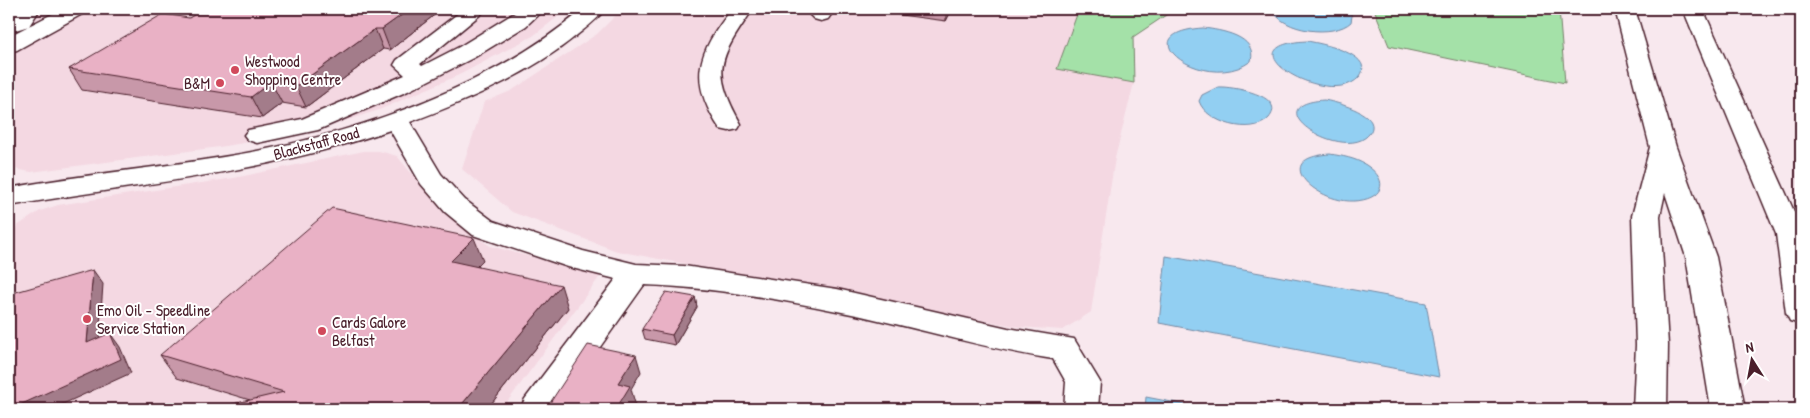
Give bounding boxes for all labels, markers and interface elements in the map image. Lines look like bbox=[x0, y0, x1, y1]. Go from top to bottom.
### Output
place label: Westwood Shopping Centre bbox=[245, 50, 342, 90]
marker: Westwood Shopping Centre bbox=[229, 64, 241, 76]
place label: B&M bbox=[184, 72, 210, 94]
marker: B&M bbox=[214, 77, 226, 89]
street label: Blackstaff Road bbox=[271, 121, 361, 165]
place label: Emo Oil - Speedline Service Station bbox=[97, 299, 211, 339]
place label: Cards Galore Belfast bbox=[332, 311, 407, 351]
marker: Emo Oil - Speedline Service Station bbox=[81, 313, 93, 325]
marker: Cards Galore Belfast bbox=[316, 325, 328, 337]
north arrow bbox=[1728, 336, 1778, 386]
text: N bbox=[1744, 337, 1755, 357]

